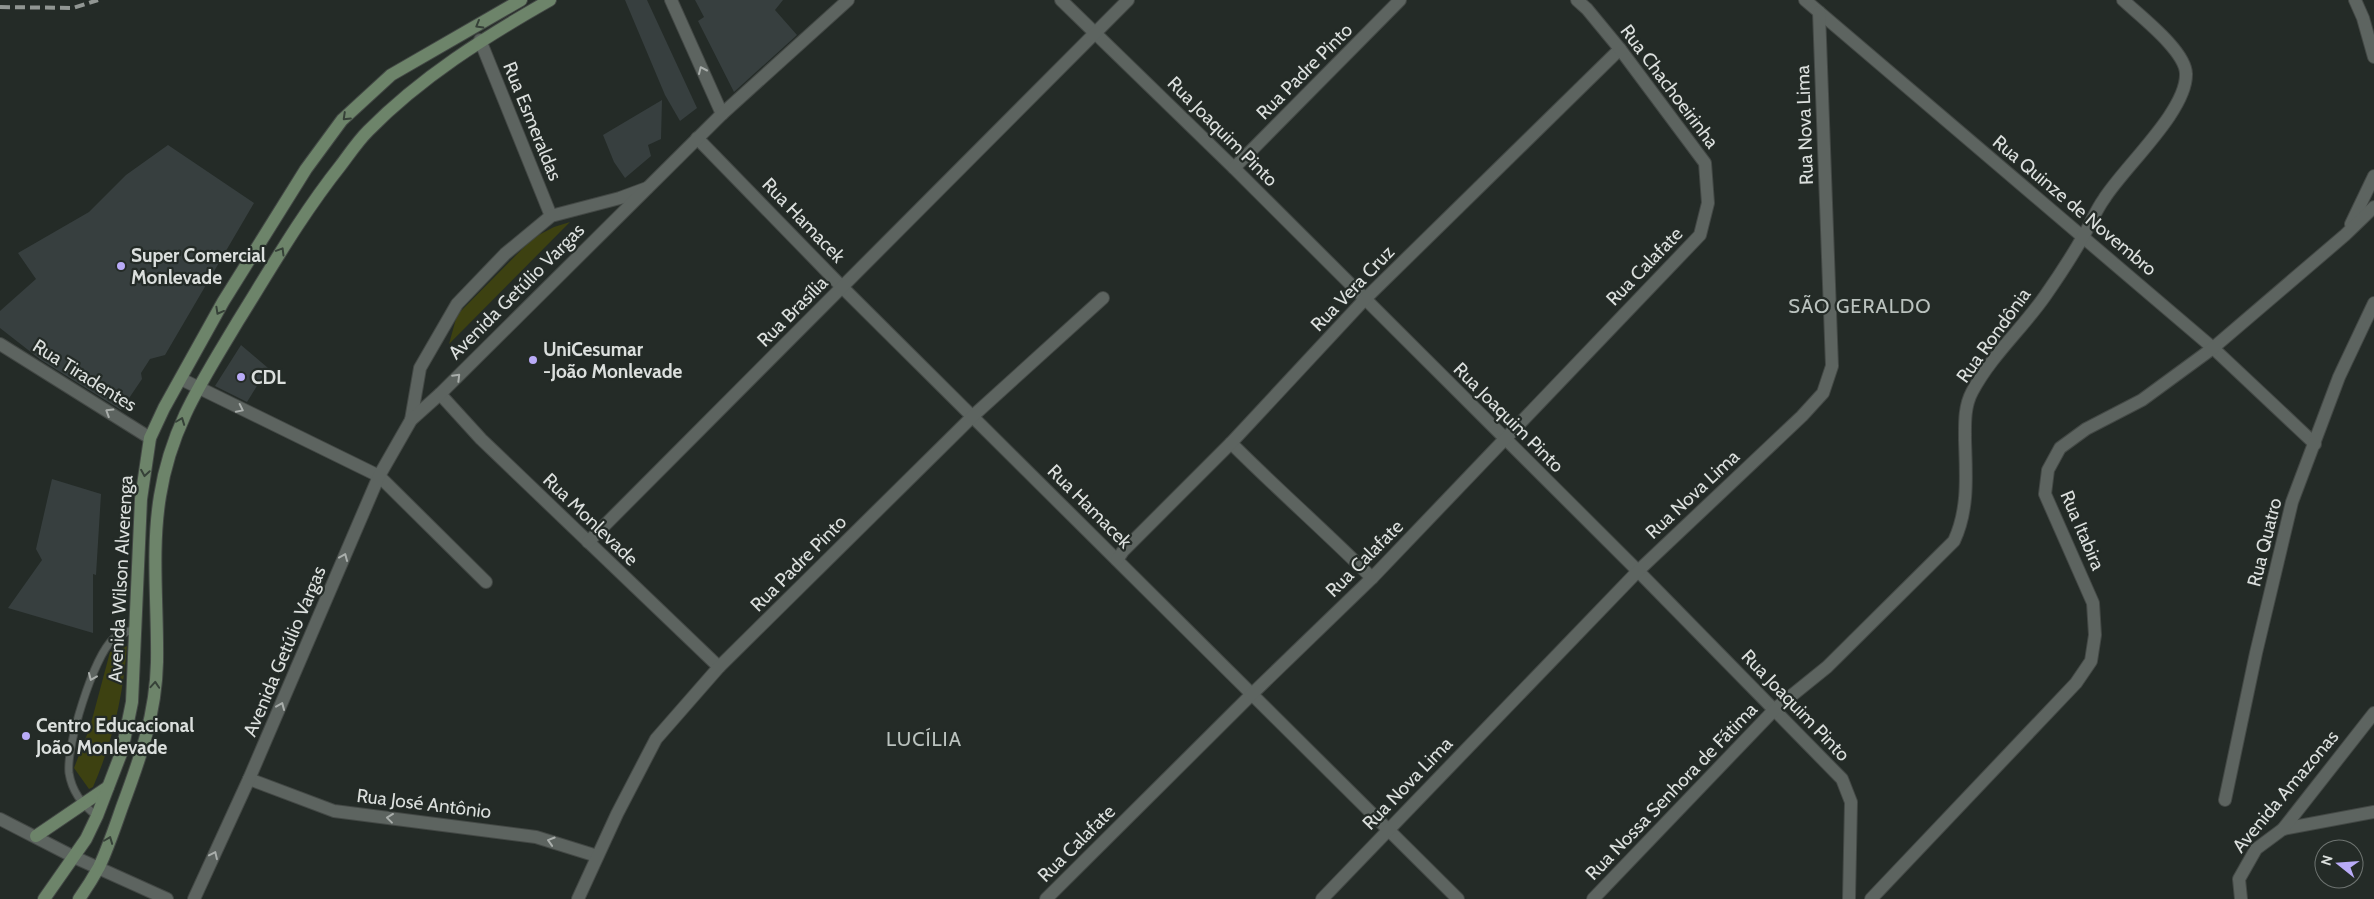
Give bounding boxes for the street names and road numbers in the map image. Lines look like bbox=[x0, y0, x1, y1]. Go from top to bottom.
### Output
street label: Rua Padre Pinto bbox=[1251, 18, 1357, 124]
street label: Rua Chachoeirinha bbox=[1616, 20, 1724, 153]
street label: Rua Esmeraldas bbox=[498, 58, 567, 184]
street label: Rua Nova Lima bbox=[1791, 65, 1818, 185]
street label: Rua Joaquim Pinto bbox=[1163, 72, 1282, 191]
street label: Rua Quinze de Novembro bbox=[1988, 130, 2161, 281]
street label: Rua Hamacek bbox=[757, 173, 850, 268]
street label: Avenida Getúlio Vargas bbox=[444, 218, 589, 364]
street label: Rua Calafate bbox=[1601, 222, 1688, 310]
street label: Rua Vera Cruz bbox=[1306, 241, 1399, 336]
street label: Rua Brasília bbox=[752, 271, 832, 351]
street label: Rua Rondônia bbox=[1951, 283, 2035, 387]
street label: Rua Tiradentes bbox=[29, 334, 141, 417]
street label: Rua Joaquim Pinto bbox=[1449, 358, 1568, 477]
street label: Rua Nova Lima bbox=[1641, 445, 1744, 544]
street label: Rua Hamacek bbox=[1043, 460, 1137, 554]
street label: Rua Monlevade bbox=[538, 468, 643, 571]
street label: Avenida Wilson Alverenga bbox=[104, 475, 137, 683]
street label: Rua Itabira bbox=[2055, 487, 2110, 574]
street label: Rua Quatro bbox=[2242, 495, 2287, 589]
street label: Rua Padre Pinto bbox=[745, 510, 851, 616]
street label: Rua Calafate bbox=[1321, 515, 1408, 602]
street label: Avenida Getúlio Vargas bbox=[238, 562, 331, 740]
street label: Rua Joaquim Pinto bbox=[1737, 645, 1855, 766]
street label: Rua Nossa Senhora de Fátima bbox=[1581, 698, 1762, 885]
street label: Avenida Amazonas bbox=[2227, 725, 2343, 857]
street label: Rua Nova Lima bbox=[1357, 732, 1457, 834]
street label: Rua José Antônio bbox=[355, 784, 493, 823]
street label: Rua Calafate bbox=[1033, 800, 1120, 887]

